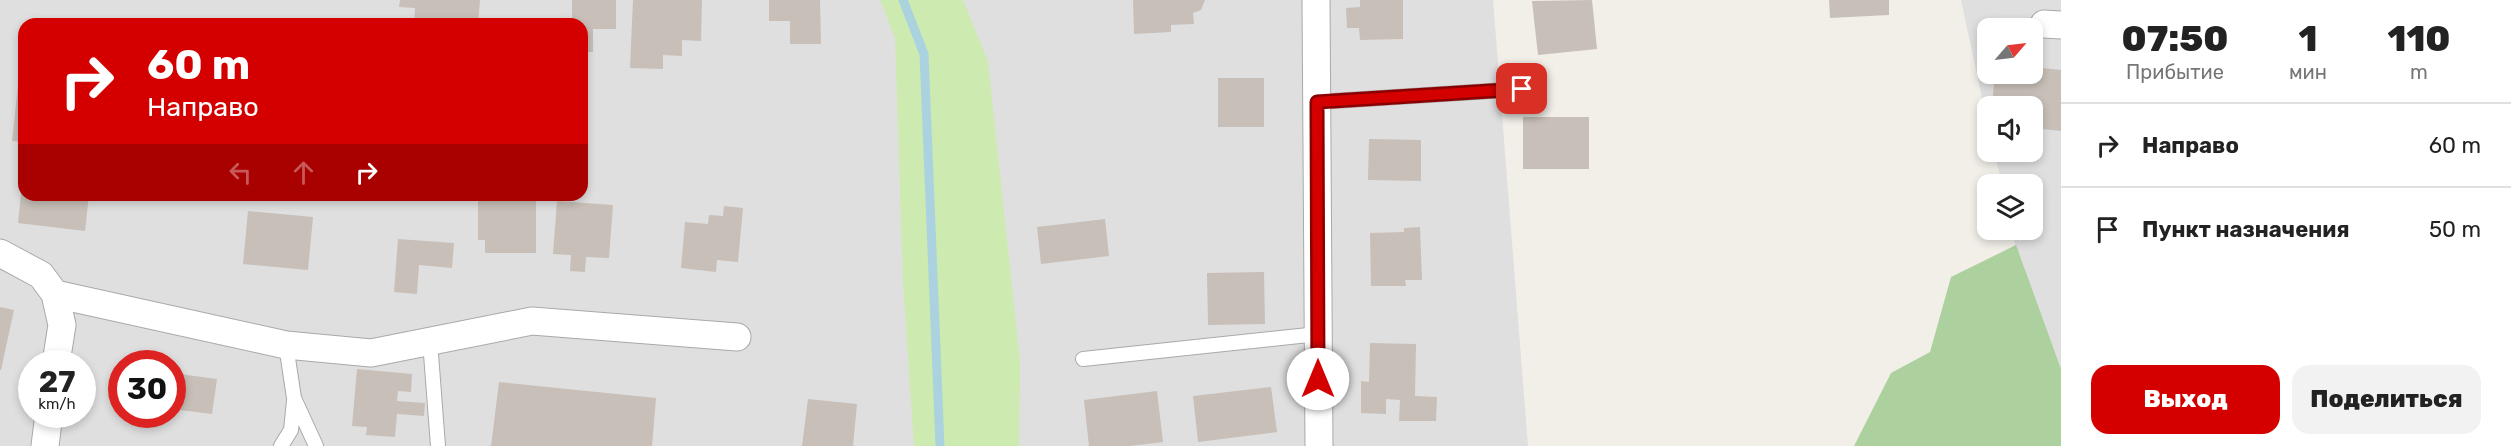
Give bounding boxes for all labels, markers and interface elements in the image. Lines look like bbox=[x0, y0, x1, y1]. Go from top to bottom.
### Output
text: 07:50 bbox=[2121, 17, 2228, 60]
text: 1 bbox=[2298, 17, 2317, 60]
text: 110 bbox=[2387, 17, 2451, 60]
north arrow bbox=[1977, 18, 2043, 84]
map controls bbox=[1977, 18, 2043, 240]
text: 60 m bbox=[147, 40, 250, 90]
icon: right bbox=[48, 42, 126, 120]
text: Прибытие bbox=[2126, 60, 2224, 84]
text: мин bbox=[2289, 60, 2327, 84]
text: m bbox=[2410, 60, 2428, 84]
pin bbox=[1496, 63, 1547, 114]
icon: arrive bbox=[1505, 72, 1538, 105]
text: Направо bbox=[147, 91, 259, 123]
button: sound bbox=[1977, 96, 2043, 162]
icon: right bbox=[2091, 129, 2124, 162]
text: Направо bbox=[2142, 132, 2239, 159]
text: 60 m bbox=[2429, 132, 2481, 159]
icon: left bbox=[224, 156, 257, 189]
icon: ahead bbox=[287, 156, 320, 189]
icon: right bbox=[350, 156, 383, 189]
button: layers bbox=[1977, 174, 2043, 240]
icon: arrive bbox=[2091, 213, 2124, 246]
text: Пункт назначения bbox=[2142, 216, 2350, 243]
text: 50 m bbox=[2429, 216, 2481, 243]
position arrow bbox=[1286, 347, 1350, 411]
speed limit sign: 30 bbox=[108, 350, 186, 428]
text: 27 bbox=[39, 364, 75, 400]
button: Выход bbox=[2091, 365, 2280, 434]
button: Поделиться bbox=[2292, 365, 2481, 434]
text: km/h bbox=[38, 395, 76, 413]

